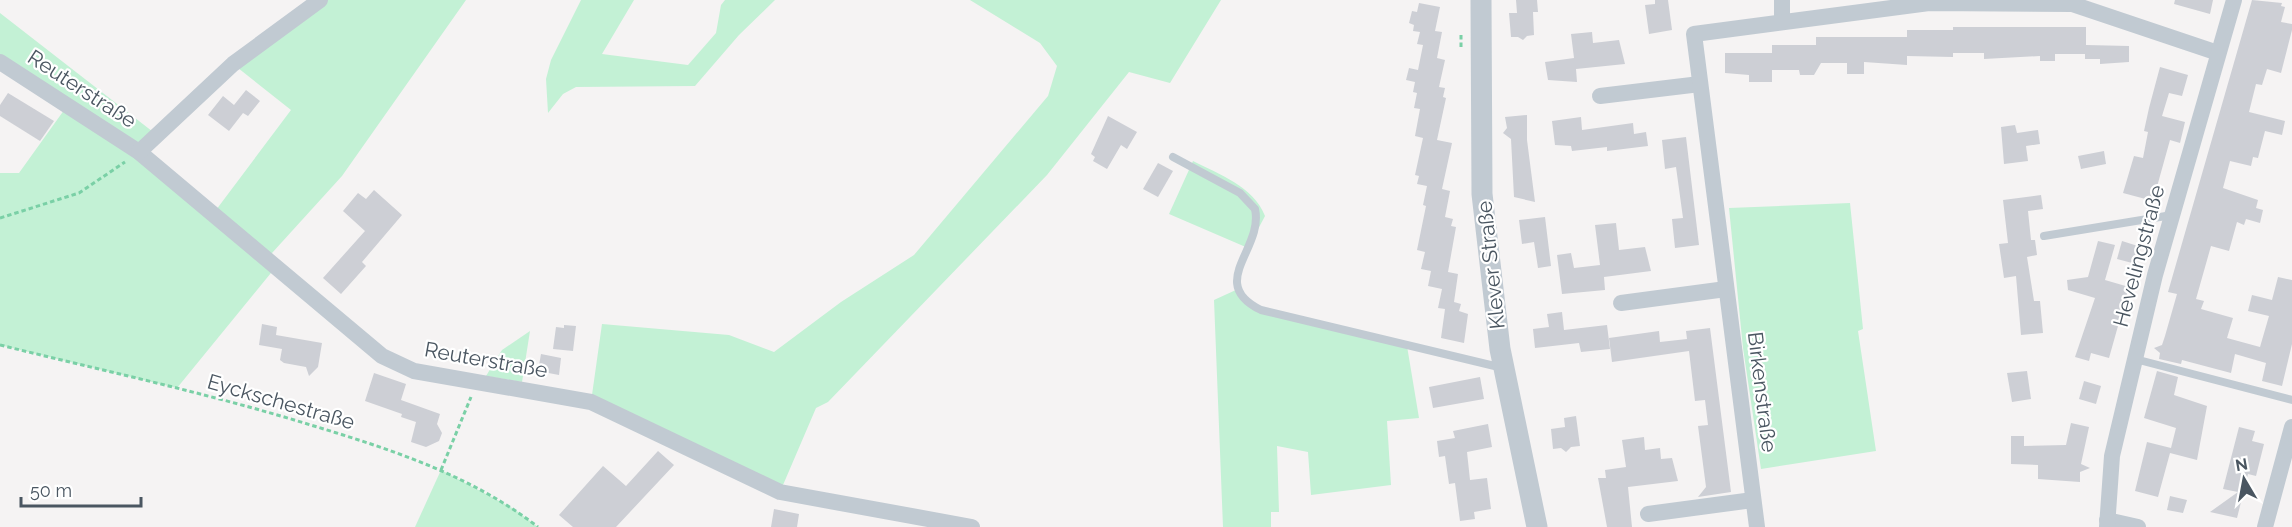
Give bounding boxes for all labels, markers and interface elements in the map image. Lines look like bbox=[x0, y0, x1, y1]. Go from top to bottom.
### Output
street label: Reuterstraße bbox=[23, 44, 141, 133]
street label: Hevelingstraße bbox=[2108, 182, 2169, 330]
street label: Klever Straße bbox=[1471, 200, 1510, 330]
street label: Birkenstraße bbox=[1743, 330, 1782, 453]
street label: Reuterstraße bbox=[423, 336, 550, 383]
street label: Eyckschestraße bbox=[205, 369, 358, 435]
north arrow bbox=[2214, 449, 2274, 509]
text: N bbox=[2234, 454, 2249, 475]
scale bar bbox=[21, 470, 141, 508]
text: 50 m bbox=[30, 480, 72, 501]

